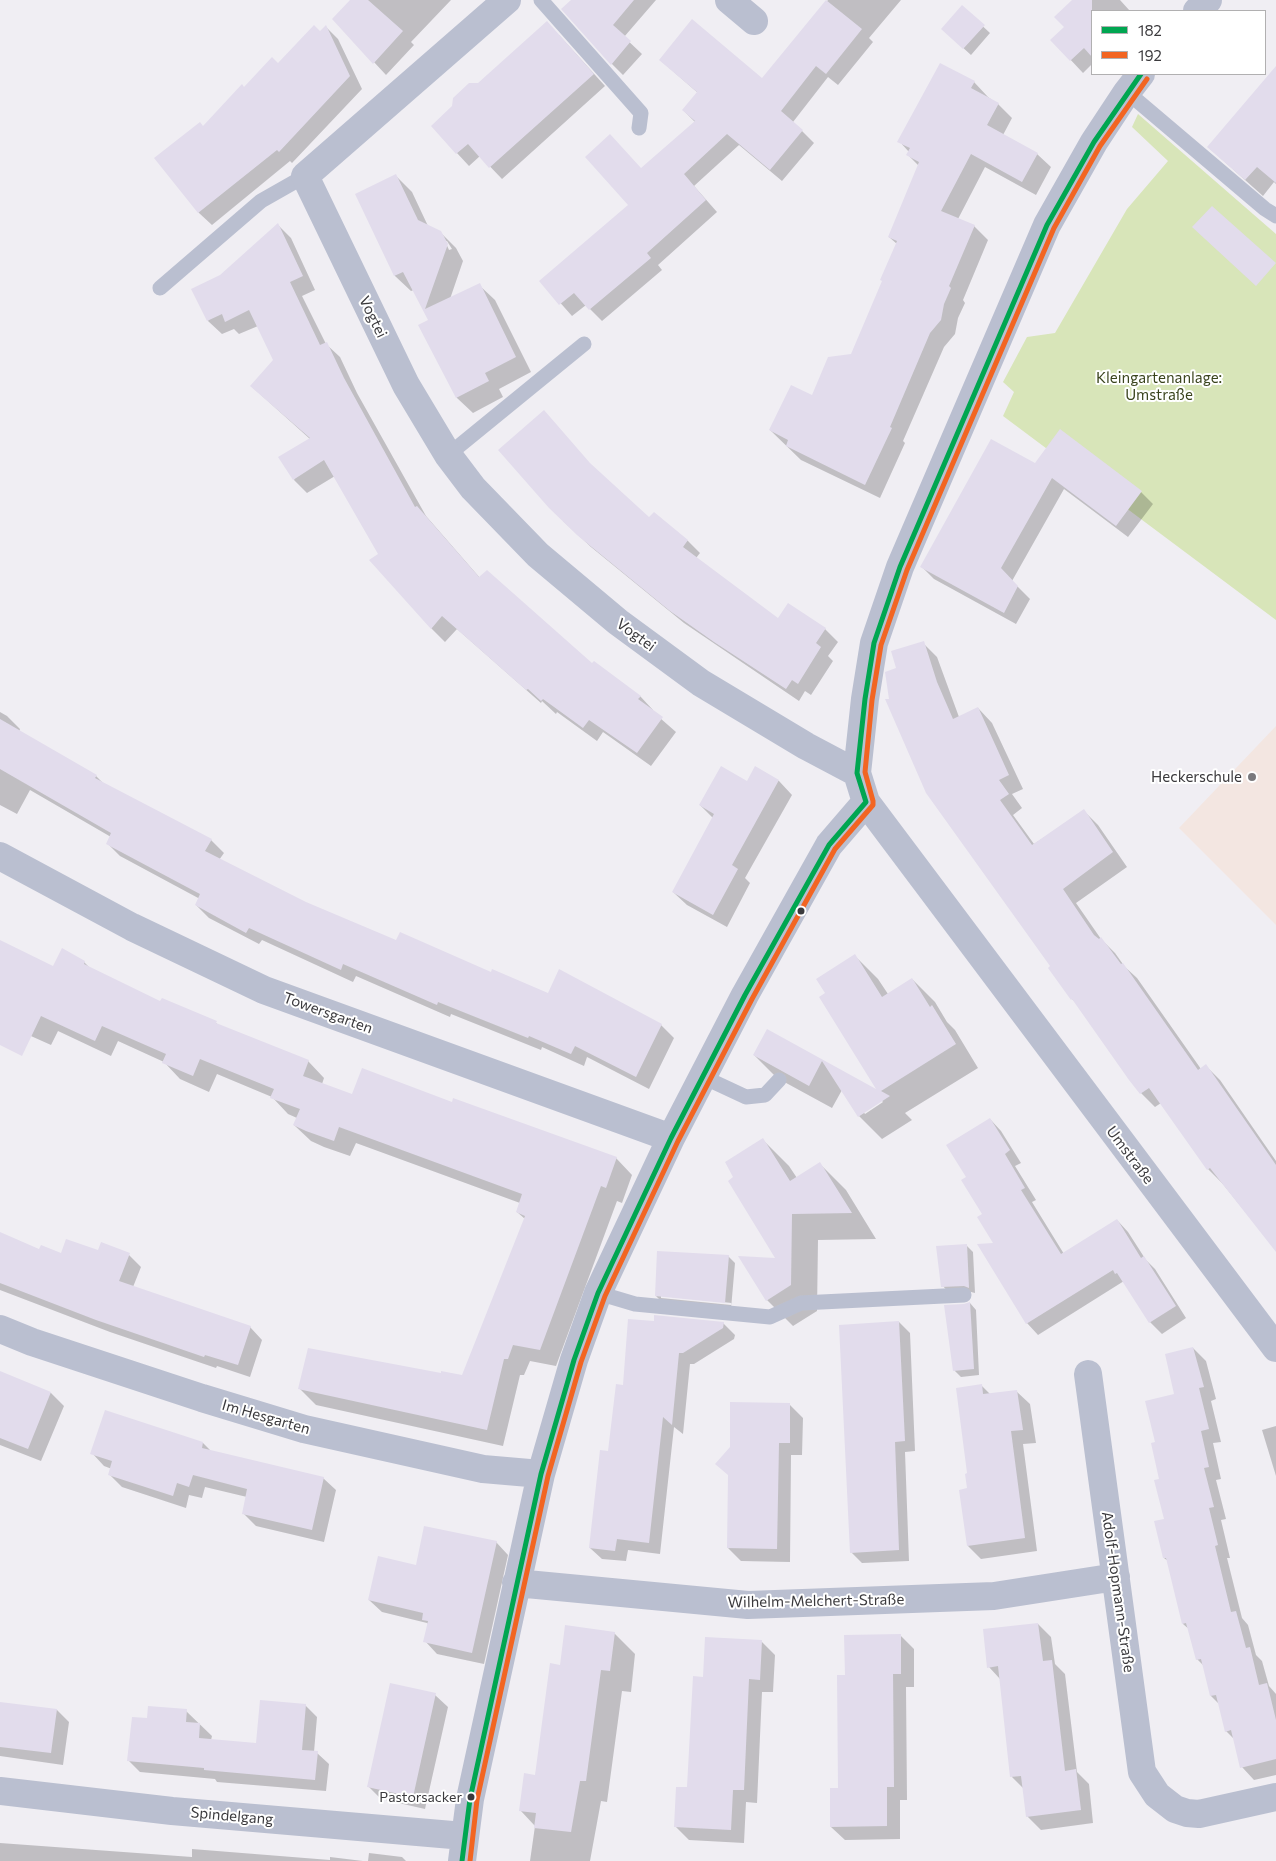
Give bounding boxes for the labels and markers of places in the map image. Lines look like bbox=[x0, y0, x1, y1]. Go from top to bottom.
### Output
place label: Heckerschule bbox=[1151, 768, 1242, 786]
marker: Heckerschule bbox=[1246, 771, 1258, 783]
unlabelled marker bbox=[796, 906, 806, 916]
place label: Pastorsacker bbox=[379, 1789, 462, 1805]
marker: Pastorsacker bbox=[466, 1792, 476, 1802]

